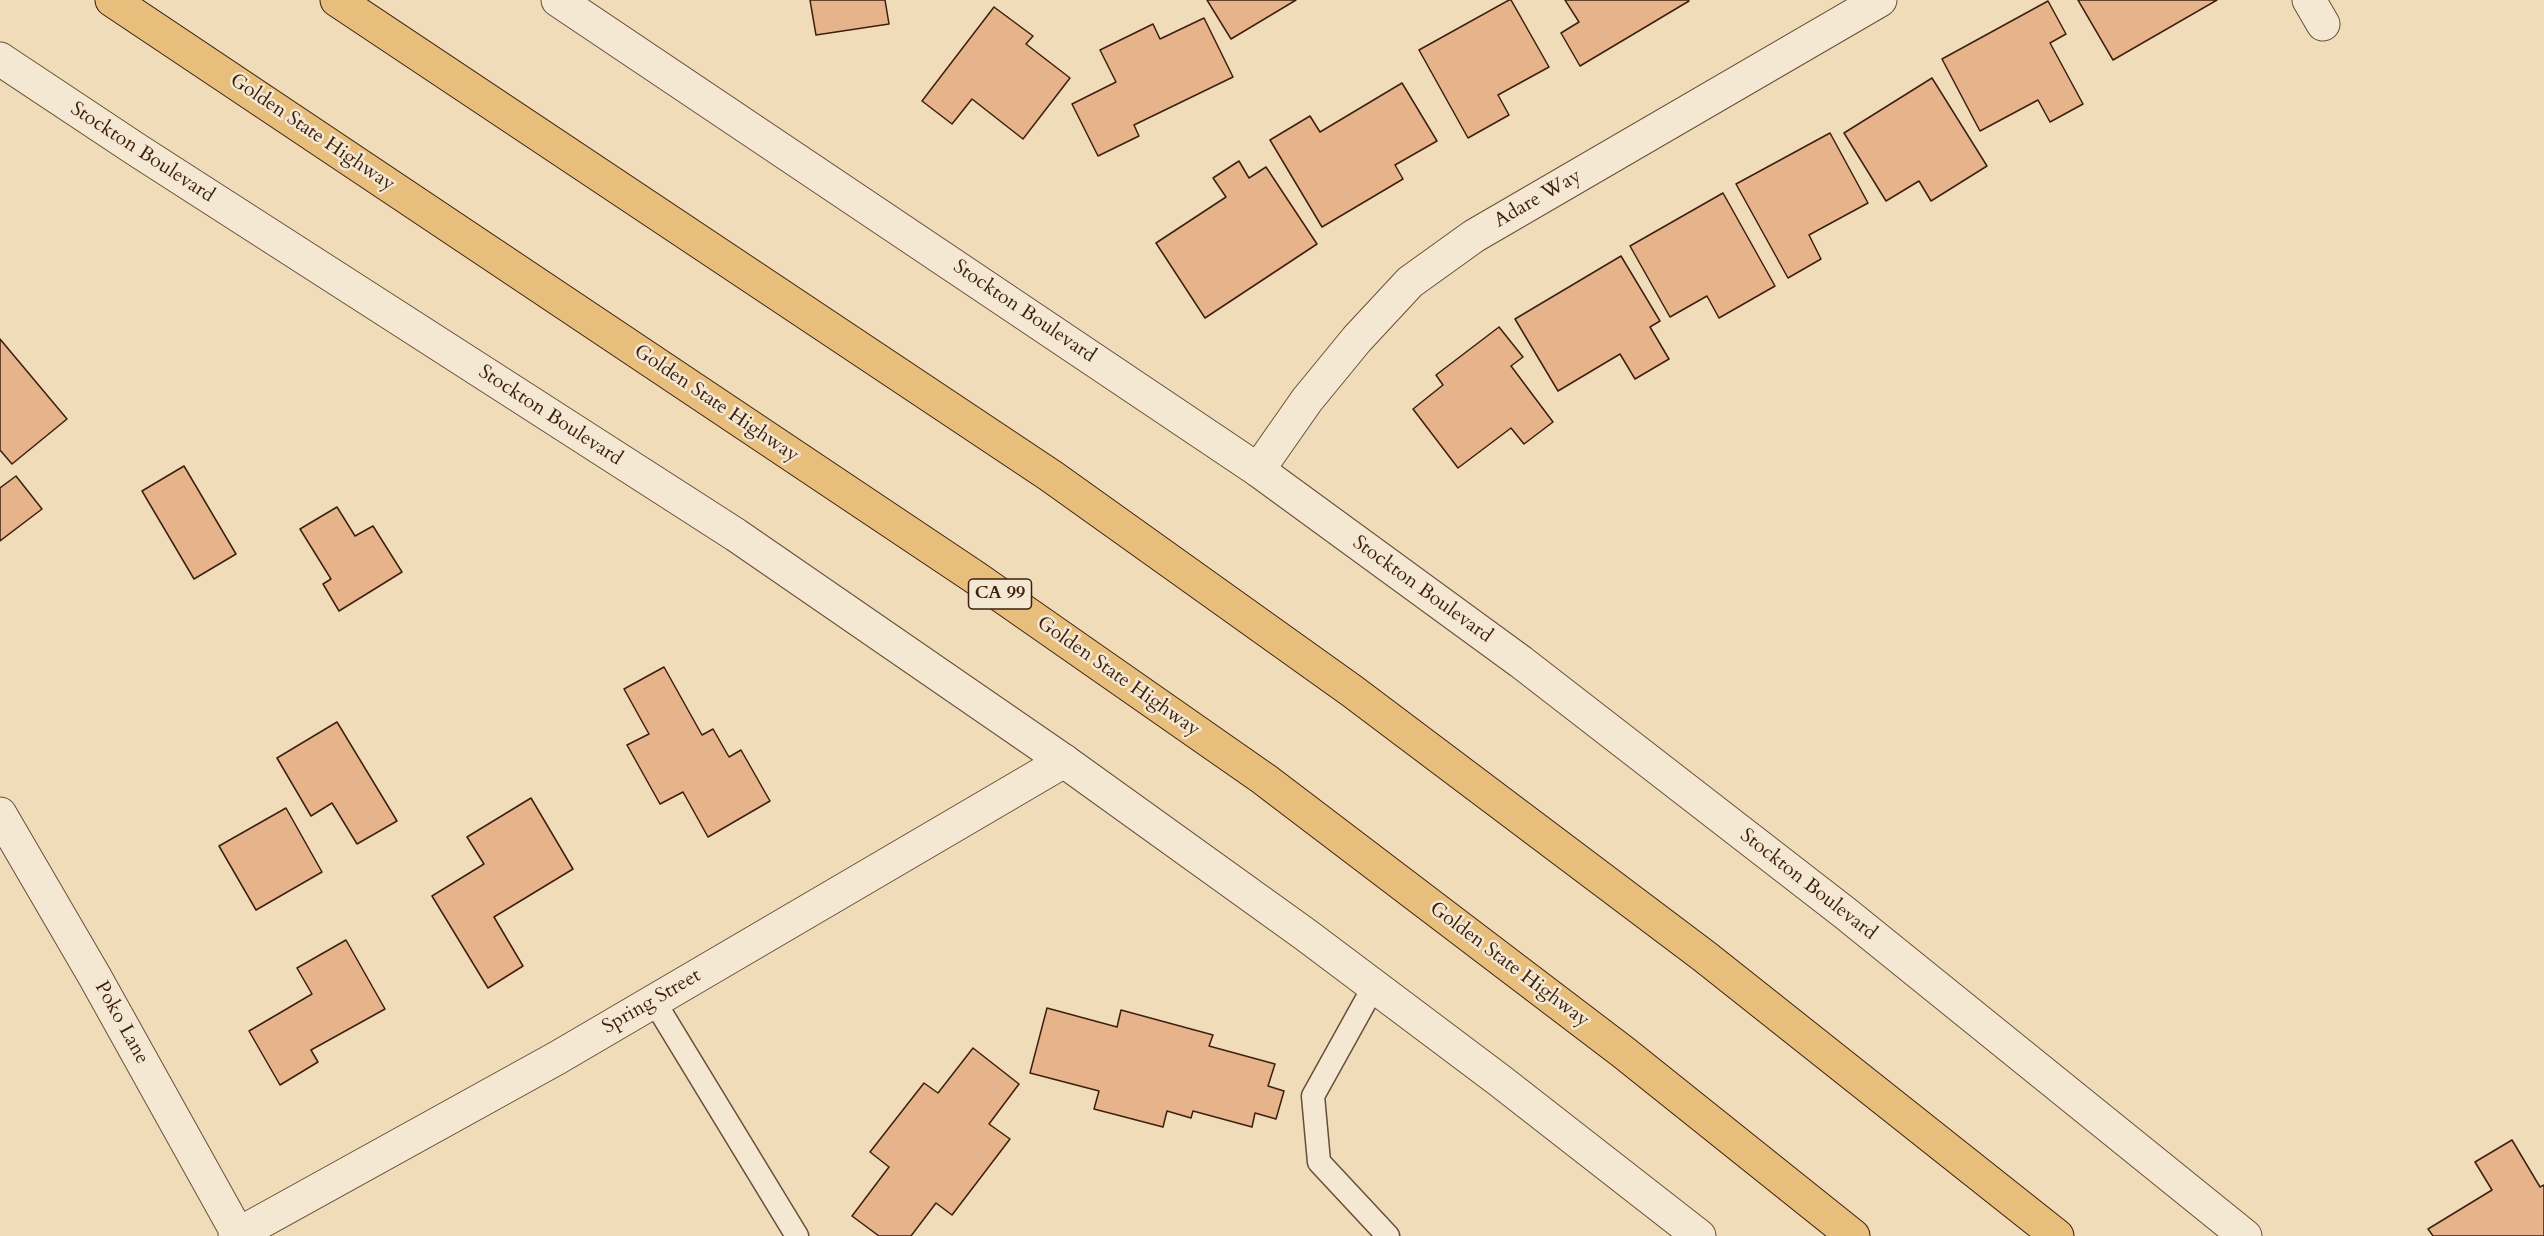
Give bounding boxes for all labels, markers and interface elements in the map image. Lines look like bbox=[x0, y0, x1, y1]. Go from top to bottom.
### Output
street label: Golden State Highway bbox=[225, 69, 399, 197]
street label: Stockton Boulevard bbox=[65, 97, 219, 209]
street label: Adare Way bbox=[1490, 164, 1586, 234]
street label: Stockton Boulevard bbox=[948, 255, 1100, 369]
street label: Golden State Highway bbox=[629, 340, 803, 468]
street label: Stockton Boulevard bbox=[473, 360, 627, 472]
street label: Stockton Boulevard bbox=[1347, 531, 1497, 649]
road number: CA 99 bbox=[968, 579, 1032, 609]
street label: Golden State Highway bbox=[1032, 612, 1204, 742]
street label: Stockton Boulevard bbox=[1735, 824, 1881, 946]
street label: Golden State Highway bbox=[1424, 897, 1594, 1033]
street label: Spring Street bbox=[599, 964, 705, 1040]
street label: Poko Lane bbox=[89, 978, 153, 1068]

